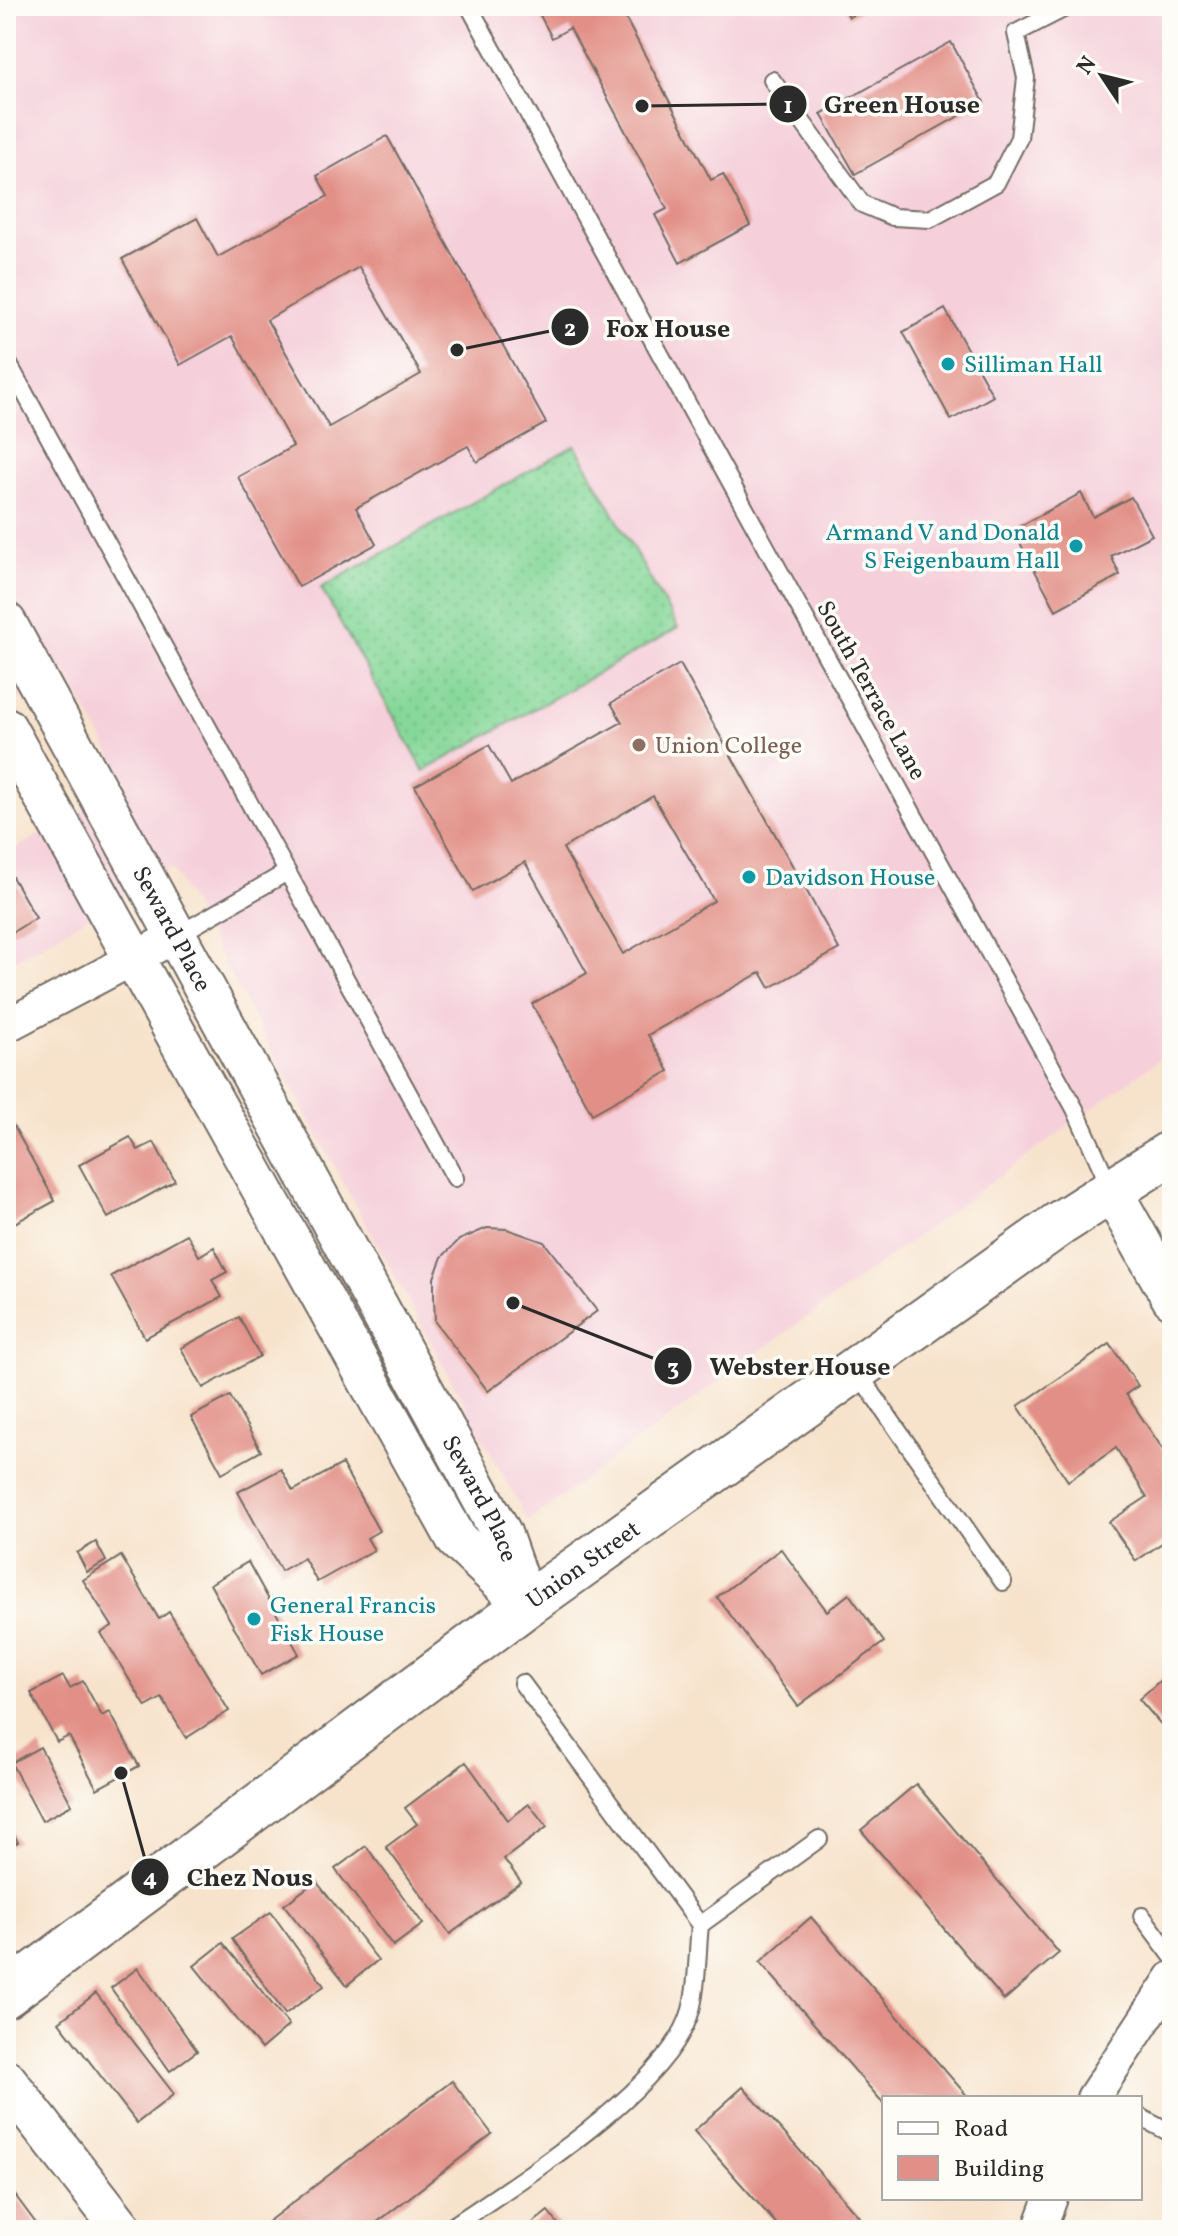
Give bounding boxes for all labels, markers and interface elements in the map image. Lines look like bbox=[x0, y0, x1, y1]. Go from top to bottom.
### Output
north arrow bbox=[1062, 36, 1142, 116]
text: N bbox=[1070, 51, 1105, 81]
callout: Green House bbox=[768, 79, 996, 129]
text: Green House bbox=[824, 88, 980, 124]
text: 1 bbox=[783, 90, 793, 124]
callout: Fox House bbox=[550, 302, 747, 352]
text: Fox House bbox=[606, 312, 730, 348]
text: 2 bbox=[564, 313, 576, 347]
place label: Silliman Hall bbox=[964, 349, 1103, 383]
marker: Silliman Hall bbox=[939, 355, 957, 373]
place label: Armand V and Donald S Feigenbaum Hall bbox=[825, 517, 1060, 579]
marker: Armand V and Donald S Feigenbaum Hall bbox=[1067, 537, 1085, 555]
street label: South Terrace Lane bbox=[807, 595, 934, 787]
place label: Union College bbox=[655, 730, 802, 764]
marker: Union College bbox=[630, 736, 648, 754]
street label: Seward Place bbox=[122, 861, 219, 999]
place label: Davidson House bbox=[765, 862, 935, 896]
marker: Davidson House bbox=[740, 868, 758, 886]
callout: Webster House bbox=[653, 1341, 907, 1391]
text: Webster House bbox=[709, 1350, 891, 1386]
text: 3 bbox=[667, 1352, 679, 1386]
street label: Seward Place bbox=[432, 1430, 525, 1567]
street label: Union Street bbox=[520, 1514, 648, 1618]
place label: General Francis Fisk House bbox=[270, 1590, 436, 1652]
marker: General Francis Fisk House bbox=[245, 1610, 263, 1628]
callout: Chez Nous bbox=[130, 1852, 329, 1902]
text: Chez Nous bbox=[187, 1861, 313, 1897]
text: 4 bbox=[143, 1862, 157, 1896]
legend bbox=[882, 2096, 1142, 2200]
text: Road bbox=[954, 2113, 1008, 2147]
text: Building bbox=[954, 2153, 1044, 2187]

